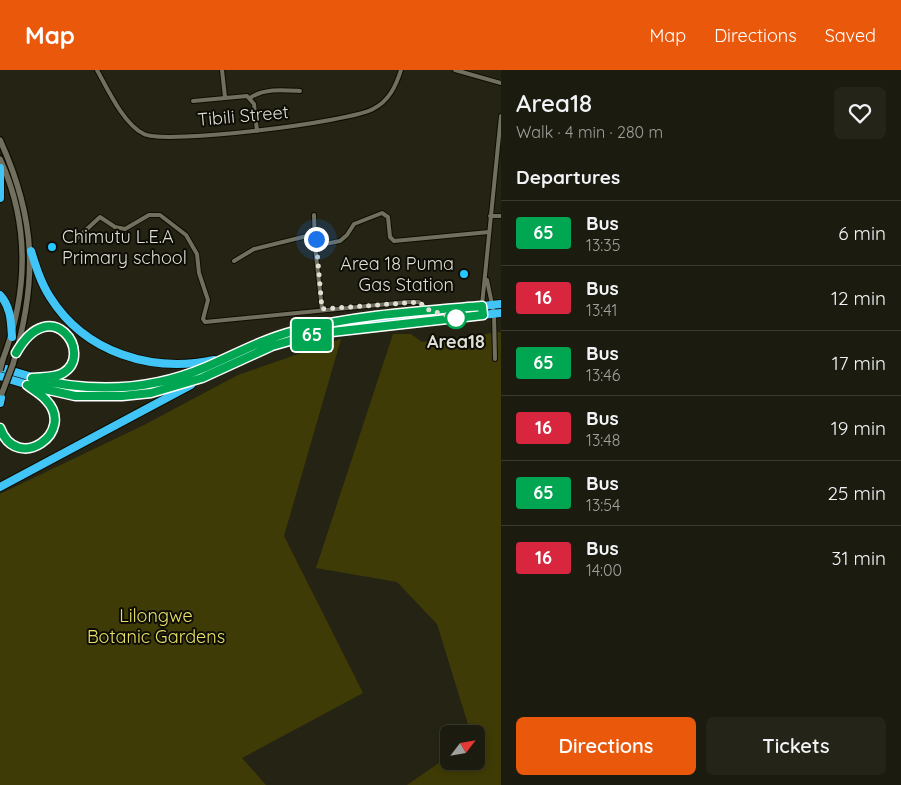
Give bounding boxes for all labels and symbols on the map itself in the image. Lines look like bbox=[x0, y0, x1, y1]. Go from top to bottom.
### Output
street label: Tibili Street bbox=[196, 100, 290, 131]
place label: Chimutu L.E.A Primary school bbox=[62, 225, 187, 269]
your location bbox=[304, 227, 329, 252]
marker: Chimutu L.E.A Primary school bbox=[46, 241, 58, 253]
place label: Area 18 Puma Gas Station bbox=[340, 252, 454, 296]
marker: Area 18 Puma Gas Station bbox=[458, 268, 470, 280]
marker: Area18 bbox=[445, 307, 467, 329]
line badge: 65 bbox=[290, 319, 334, 351]
place label: Area18 bbox=[427, 330, 485, 353]
park label: Lilongwe Botanic Gardens bbox=[87, 604, 225, 648]
north arrow bbox=[440, 725, 485, 770]

